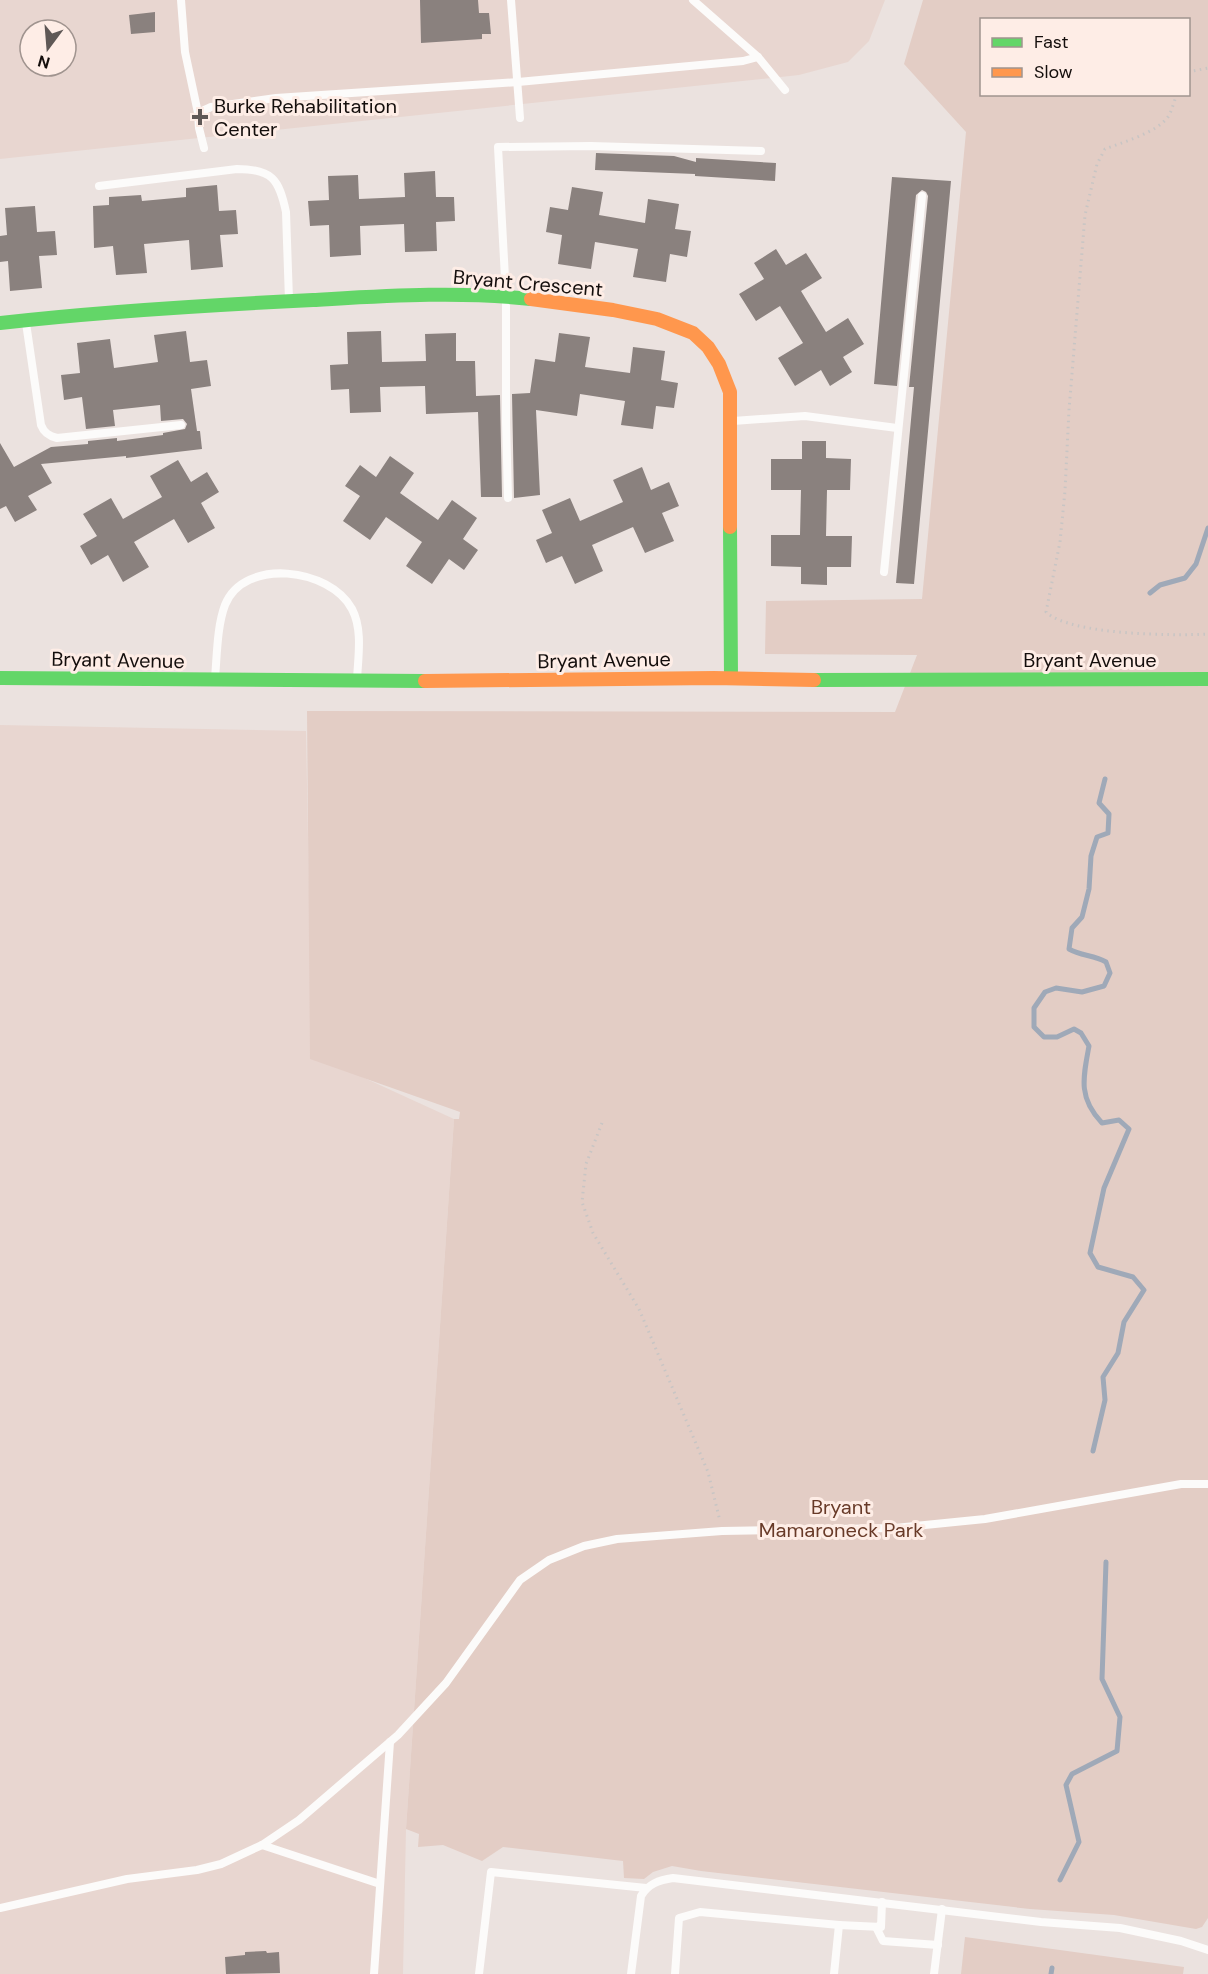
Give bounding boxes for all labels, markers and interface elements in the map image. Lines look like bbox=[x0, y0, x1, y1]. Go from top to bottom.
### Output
north arrow bbox=[18, 18, 78, 78]
legend bbox=[980, 18, 1190, 96]
text: Fast bbox=[1034, 30, 1069, 54]
text: N bbox=[35, 50, 53, 74]
text: Slow bbox=[1034, 60, 1073, 84]
place label: Burke Rehabilitation Center bbox=[214, 93, 397, 142]
marker: Burke Rehabilitation Center bbox=[191, 108, 209, 126]
street label: Bryant Crescent bbox=[452, 263, 604, 303]
street label: Bryant Avenue bbox=[51, 646, 185, 674]
street label: Bryant Avenue bbox=[537, 646, 671, 674]
street label: Bryant Avenue bbox=[1023, 647, 1157, 673]
park label: Bryant Mamaroneck Park bbox=[759, 1494, 923, 1543]

